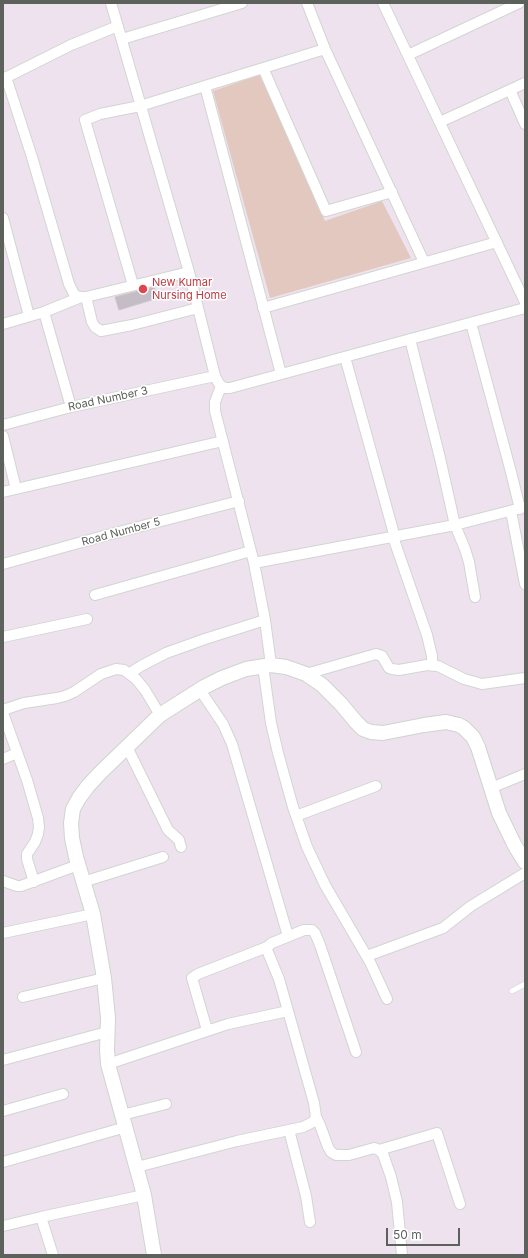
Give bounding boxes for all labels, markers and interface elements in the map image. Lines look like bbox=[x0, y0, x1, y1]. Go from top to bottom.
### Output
place label: New Kumar Nursing Home bbox=[152, 276, 227, 302]
marker: New Kumar Nursing Home bbox=[137, 283, 149, 295]
street label: Road Number 3 bbox=[67, 384, 149, 414]
street label: Road Number 5 bbox=[80, 515, 162, 549]
scale bar bbox=[388, 1220, 462, 1246]
text: 50 m bbox=[393, 1227, 422, 1242]

